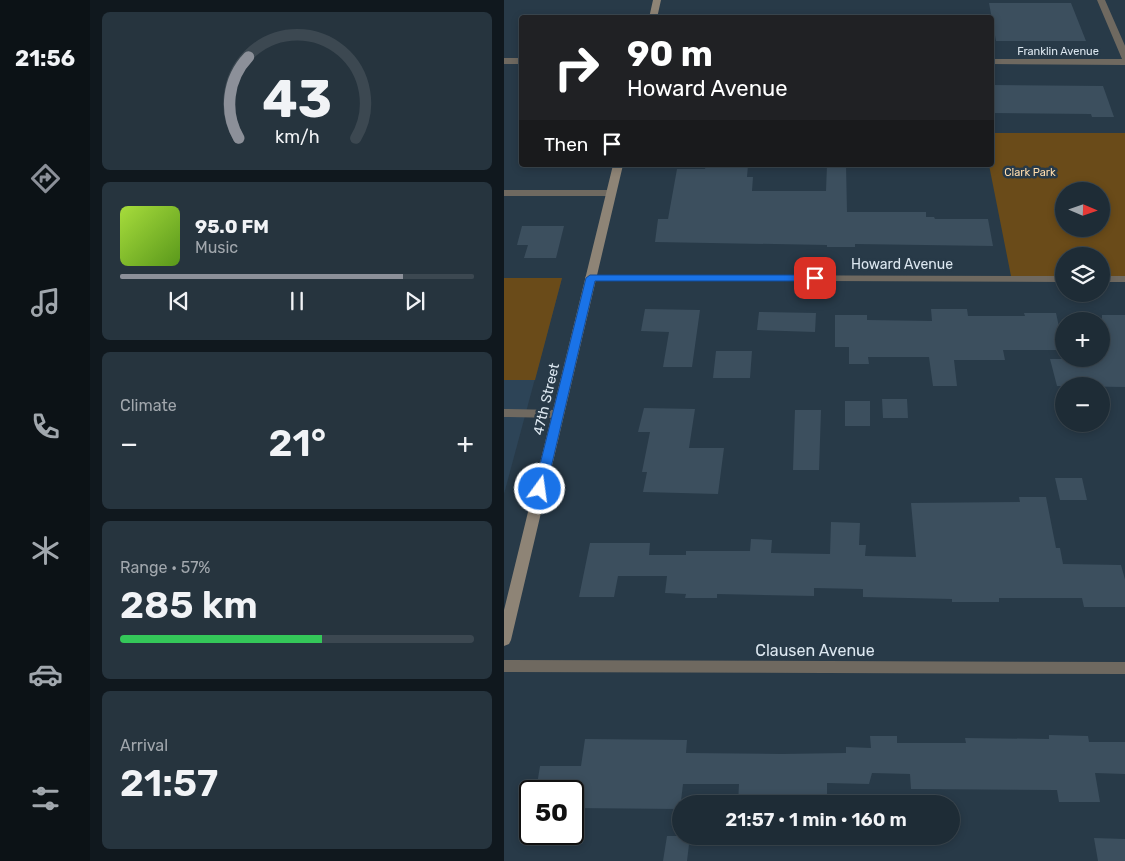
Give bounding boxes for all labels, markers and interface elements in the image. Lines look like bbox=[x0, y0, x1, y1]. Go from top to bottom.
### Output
text: 90 m bbox=[627, 33, 713, 75]
icon: right bbox=[544, 35, 609, 100]
text: 21:56 bbox=[15, 45, 75, 72]
street label: Franklin Avenue bbox=[1017, 45, 1099, 58]
text: 43 bbox=[262, 68, 332, 130]
text: Howard Avenue bbox=[627, 75, 788, 102]
text: km/h bbox=[275, 126, 319, 147]
icon: arrive bbox=[598, 130, 626, 158]
text: Then bbox=[544, 133, 588, 156]
icon: directions bbox=[28, 161, 63, 196]
park label: Clark Park bbox=[1004, 166, 1056, 179]
north arrow bbox=[1055, 182, 1110, 238]
map controls bbox=[1055, 182, 1110, 432]
text: 95.0 FM bbox=[195, 215, 269, 238]
text: Music bbox=[195, 238, 238, 257]
button: layers bbox=[1055, 247, 1110, 302]
street label: Howard Avenue bbox=[851, 256, 953, 273]
pin bbox=[794, 257, 836, 299]
icon: arrive bbox=[801, 264, 829, 292]
icon: music bbox=[28, 285, 63, 320]
icon: previous bbox=[165, 287, 193, 315]
icon: pause bbox=[283, 287, 311, 315]
icon: next bbox=[401, 287, 429, 315]
button: + bbox=[1055, 312, 1110, 367]
street label: 47th Street bbox=[530, 361, 563, 437]
button: − bbox=[1055, 377, 1110, 432]
text: Climate bbox=[120, 396, 177, 415]
icon: phone bbox=[28, 409, 63, 444]
text: 21° bbox=[269, 420, 326, 466]
text: − bbox=[120, 427, 138, 460]
text: + bbox=[457, 427, 474, 460]
position arrow bbox=[513, 462, 565, 514]
icon: climate bbox=[28, 533, 63, 568]
text: Range · 57% bbox=[120, 558, 211, 577]
text: 285 km bbox=[120, 582, 258, 628]
street label: Clausen Avenue bbox=[755, 641, 875, 660]
icon: car bbox=[28, 657, 63, 692]
text: Arrival bbox=[120, 736, 168, 755]
text: 21:57 bbox=[120, 760, 218, 806]
speed limit sign: 50 bbox=[519, 780, 584, 845]
icon: filters bbox=[28, 781, 63, 816]
text: 21:57 · 1 min · 160 m bbox=[725, 808, 907, 831]

